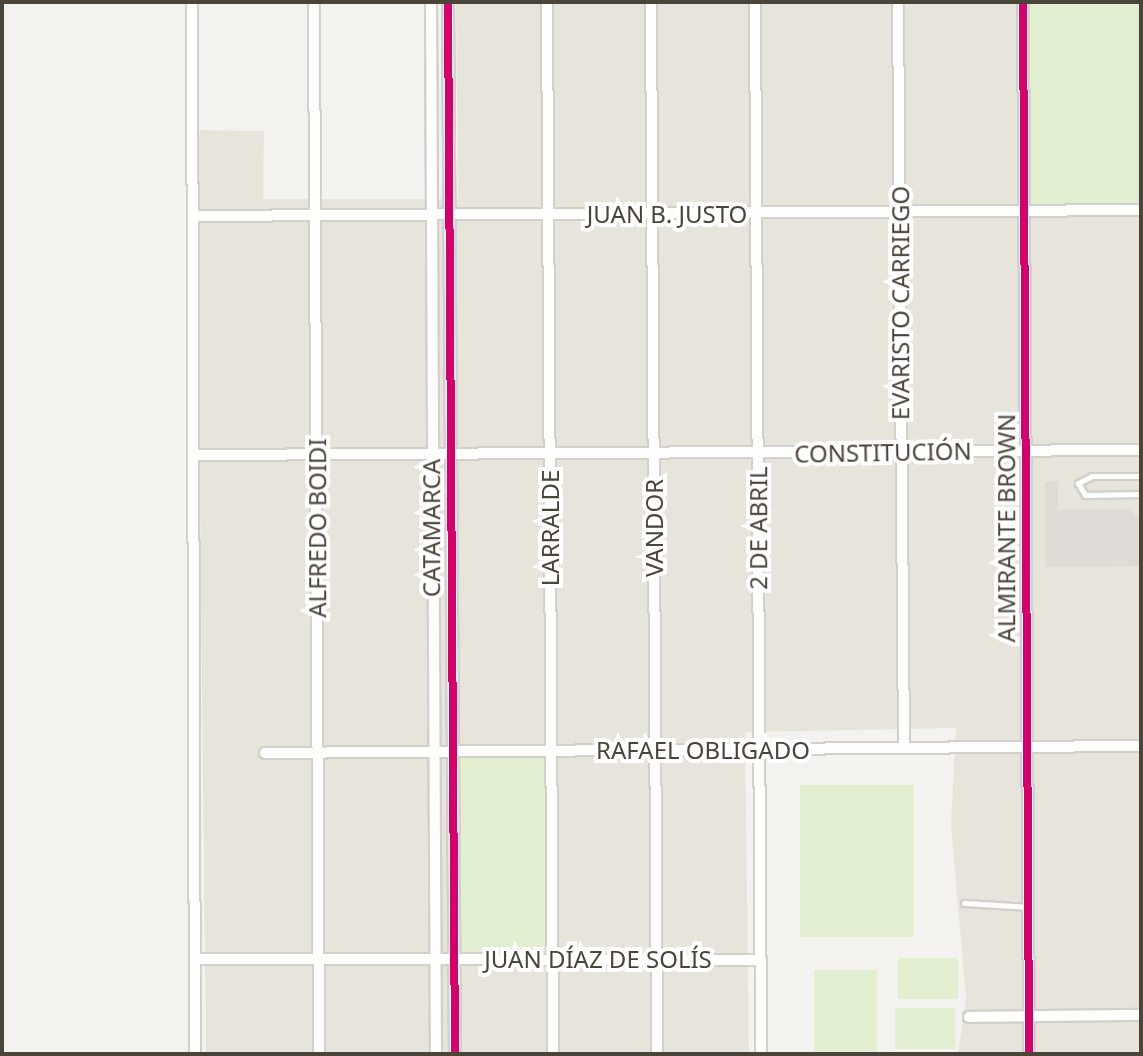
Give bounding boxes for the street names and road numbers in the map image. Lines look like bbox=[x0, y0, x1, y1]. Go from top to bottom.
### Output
street label: EVARISTO CARRIEGO bbox=[886, 186, 914, 420]
street label: JUAN B. JUSTO bbox=[587, 200, 747, 228]
street label: ALMIRANTE BROWN bbox=[992, 414, 1020, 642]
street label: CONSTITUCIÓN bbox=[794, 436, 972, 468]
street label: ALFREDO BOIDI bbox=[303, 438, 331, 618]
street label: CATAMARCA bbox=[417, 459, 445, 597]
street label: 2 DE ABRIL bbox=[744, 466, 772, 590]
street label: LARRALDE bbox=[536, 470, 564, 586]
street label: VANDOR bbox=[640, 479, 668, 577]
street label: RAFAEL OBLIGADO bbox=[596, 736, 810, 764]
street label: JUAN DÍAZ DE SOLÍS bbox=[484, 945, 712, 973]

